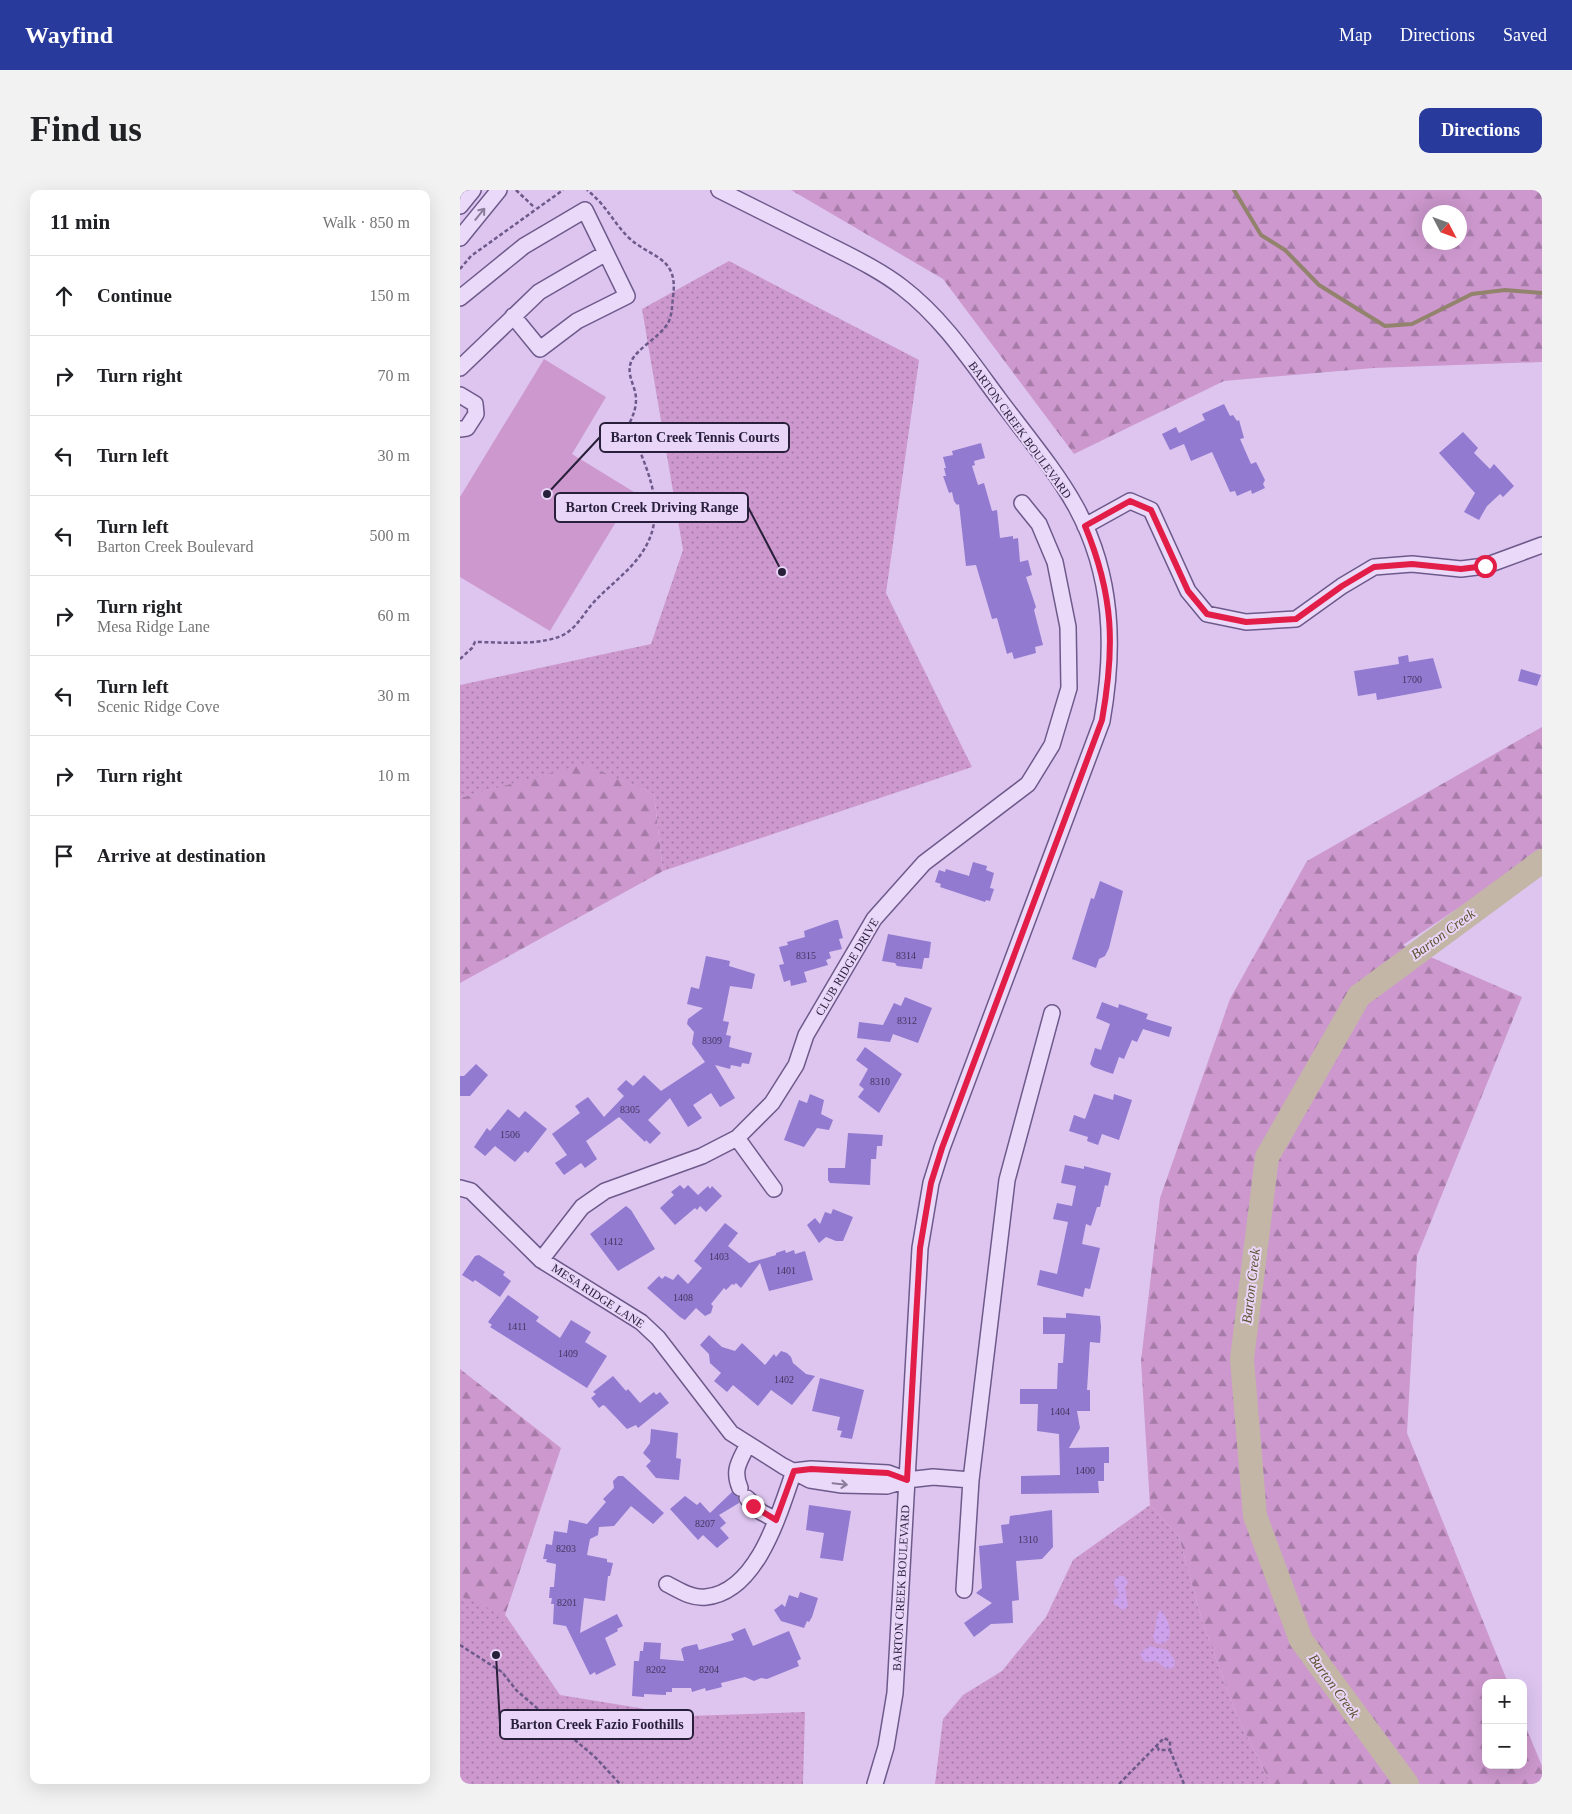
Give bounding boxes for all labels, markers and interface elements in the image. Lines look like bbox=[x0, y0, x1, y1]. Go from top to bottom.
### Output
text: Wayfind bbox=[25, 22, 113, 48]
text: Map bbox=[1339, 25, 1372, 45]
text: Directions bbox=[1400, 25, 1475, 45]
text: Saved bbox=[1503, 25, 1547, 45]
button: Directions bbox=[1419, 108, 1542, 153]
text: Find us bbox=[30, 110, 142, 149]
north arrow bbox=[1422, 205, 1467, 250]
one-way arrow bbox=[474, 208, 485, 221]
text: 11 min bbox=[50, 210, 110, 234]
text: Walk · 850 m bbox=[323, 214, 410, 231]
icon: ahead bbox=[50, 282, 78, 310]
text: Continue bbox=[97, 285, 172, 306]
text: 150 m bbox=[370, 287, 410, 304]
street label: BARTON CREEK BOULEVARD bbox=[965, 359, 1075, 502]
icon: right bbox=[50, 362, 78, 390]
text: Turn right bbox=[97, 365, 182, 386]
text: 70 m bbox=[378, 367, 410, 384]
callout: Barton Creek Tennis Courts bbox=[600, 423, 789, 452]
text: Barton Creek Tennis Courts bbox=[611, 430, 780, 445]
icon: left bbox=[50, 442, 78, 470]
text: Turn left bbox=[97, 445, 169, 466]
text: 30 m bbox=[378, 447, 410, 464]
callout: Barton Creek Driving Range bbox=[555, 493, 748, 522]
text: Barton Creek Driving Range bbox=[566, 500, 738, 515]
text: Turn left bbox=[97, 516, 169, 537]
icon: left bbox=[50, 522, 78, 550]
text: 500 m bbox=[370, 527, 410, 544]
text: Barton Creek Boulevard bbox=[97, 538, 253, 555]
route start bbox=[1474, 555, 1497, 578]
text: Turn right bbox=[97, 596, 182, 617]
icon: right bbox=[50, 602, 78, 630]
text: 60 m bbox=[378, 607, 410, 624]
text: Mesa Ridge Lane bbox=[97, 618, 210, 635]
house number: 1700 bbox=[1402, 674, 1422, 685]
text: Turn left bbox=[97, 676, 169, 697]
icon: left bbox=[50, 682, 78, 710]
text: 30 m bbox=[378, 687, 410, 704]
text: Scenic Ridge Cove bbox=[97, 698, 220, 715]
icon: right bbox=[50, 762, 78, 790]
text: Turn right bbox=[97, 765, 182, 786]
text: 10 m bbox=[378, 767, 410, 784]
icon: arrive bbox=[50, 842, 78, 870]
text: Arrive at destination bbox=[97, 845, 266, 866]
water label: Barton Creek bbox=[1408, 905, 1478, 962]
street label: CLUB RIDGE DRIVE bbox=[812, 916, 882, 1018]
house number: 8315 bbox=[796, 950, 816, 961]
house number: 8314 bbox=[896, 950, 916, 961]
house number: 8312 bbox=[897, 1015, 917, 1026]
house number: 8309 bbox=[702, 1035, 722, 1046]
house number: 8310 bbox=[870, 1076, 890, 1087]
house number: 8305 bbox=[620, 1104, 640, 1115]
house number: 1506 bbox=[500, 1129, 520, 1140]
house number: 1412 bbox=[603, 1236, 623, 1247]
water label: Barton Creek bbox=[1239, 1247, 1263, 1324]
house number: 1403 bbox=[709, 1251, 729, 1262]
street label: MESA RIDGE LANE bbox=[549, 1261, 647, 1331]
house number: 1401 bbox=[776, 1265, 796, 1276]
house number: 1408 bbox=[673, 1292, 693, 1303]
house number: 1411 bbox=[507, 1321, 527, 1332]
house number: 1409 bbox=[558, 1348, 578, 1359]
house number: 1402 bbox=[774, 1374, 794, 1385]
house number: 1404 bbox=[1050, 1406, 1070, 1417]
house number: 1400 bbox=[1075, 1465, 1095, 1476]
one-way arrow bbox=[832, 1479, 848, 1489]
route end bbox=[742, 1495, 765, 1518]
street label: BARTON CREEK BOULEVARD bbox=[890, 1504, 912, 1671]
house number: 8207 bbox=[695, 1518, 715, 1529]
house number: 1310 bbox=[1018, 1534, 1038, 1545]
house number: 8203 bbox=[556, 1543, 576, 1554]
house number: 8201 bbox=[557, 1597, 577, 1608]
water label: Barton Creek bbox=[1306, 1651, 1363, 1721]
house number: 8202 bbox=[646, 1664, 666, 1675]
house number: 8204 bbox=[699, 1664, 719, 1675]
map controls bbox=[1482, 1679, 1527, 1769]
button: + bbox=[1482, 1679, 1527, 1724]
callout: Barton Creek Fazio Foothills bbox=[500, 1710, 693, 1739]
text: Barton Creek Fazio Foothills bbox=[510, 1717, 684, 1732]
button: − bbox=[1482, 1724, 1527, 1769]

